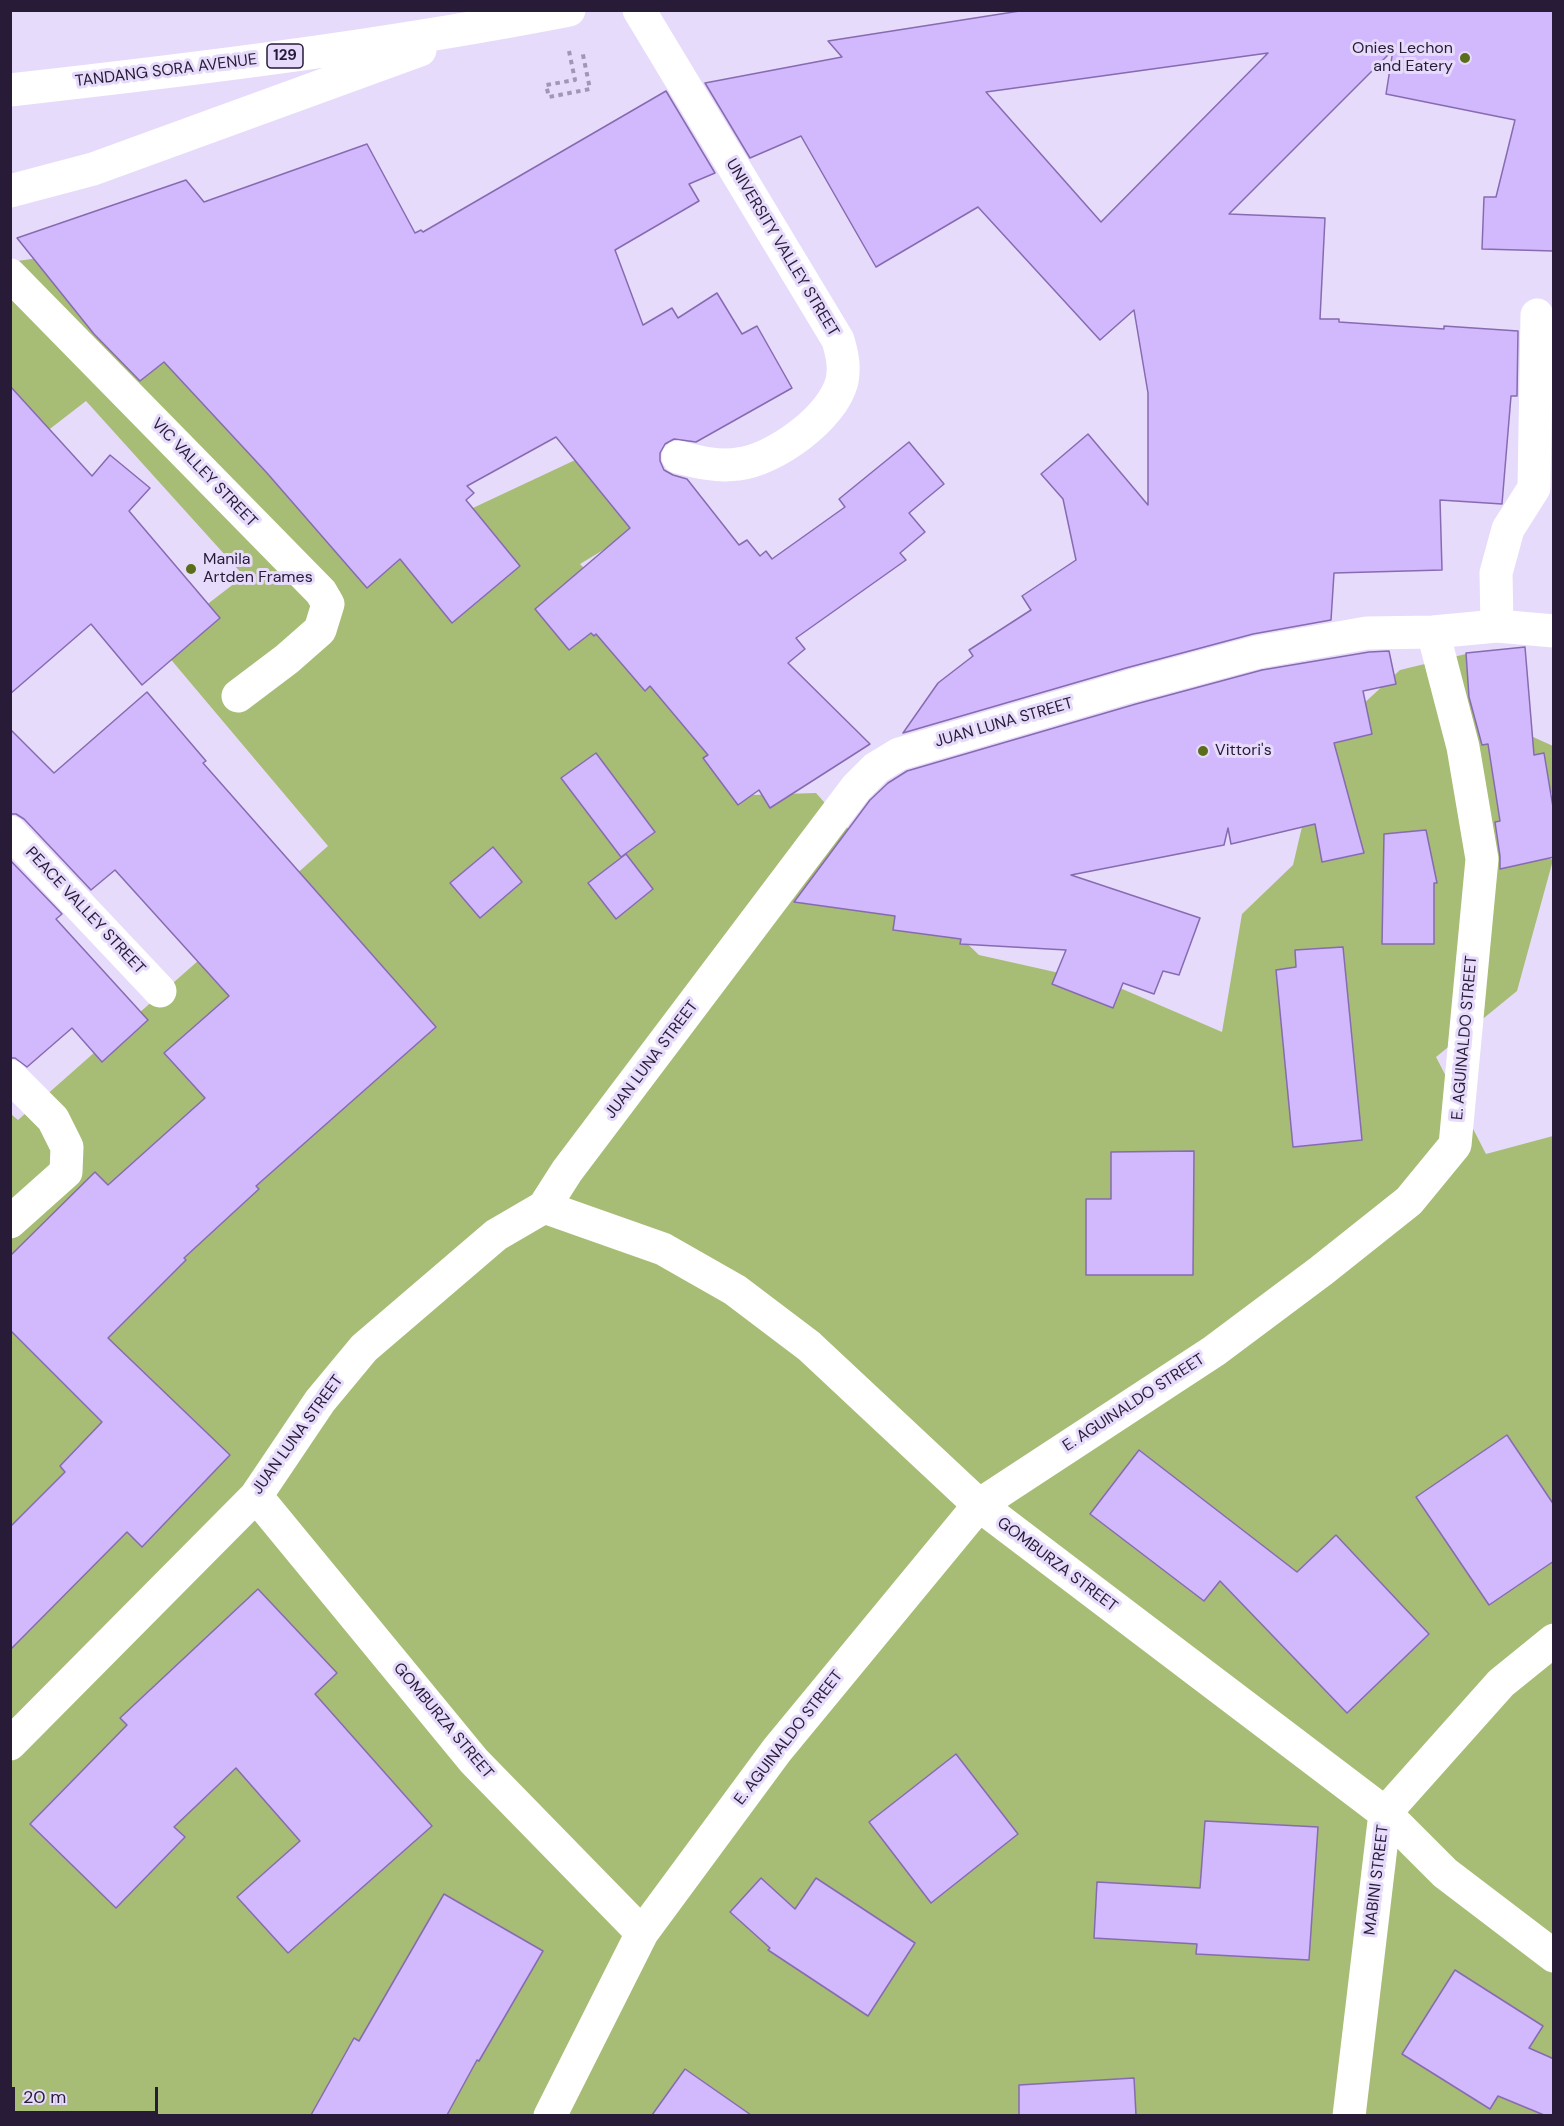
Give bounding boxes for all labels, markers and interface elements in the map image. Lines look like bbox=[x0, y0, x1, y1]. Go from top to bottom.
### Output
place label: Onies Lechon and Eatery bbox=[1352, 39, 1453, 77]
road number: 129 bbox=[267, 44, 303, 68]
street label: TANDANG SORA AVENUE bbox=[74, 50, 258, 92]
marker: Onies Lechon and Eatery bbox=[1458, 51, 1472, 65]
street label: UNIVERSITY VALLEY STREET bbox=[721, 156, 843, 340]
street label: VIC VALLEY STREET bbox=[147, 415, 261, 531]
place label: Manila Artden Frames bbox=[203, 550, 313, 588]
marker: Manila Artden Frames bbox=[184, 562, 198, 576]
street label: JUAN LUNA STREET bbox=[933, 694, 1075, 752]
place label: Vittori's bbox=[1215, 741, 1272, 761]
marker: Vittori's bbox=[1196, 744, 1210, 758]
street label: PEACE VALLEY STREET bbox=[21, 843, 149, 979]
street label: E. AGUINALDO STREET bbox=[1448, 955, 1482, 1121]
street label: JUAN LUNA STREET bbox=[601, 997, 703, 1123]
street label: E. AGUINALDO STREET bbox=[1060, 1350, 1208, 1456]
street label: JUAN LUNA STREET bbox=[248, 1372, 348, 1498]
street label: GOMBURZA STREET bbox=[993, 1513, 1121, 1617]
street label: GOMBURZA STREET bbox=[389, 1659, 497, 1783]
street label: E. AGUINALDO STREET bbox=[731, 1667, 847, 1809]
street label: MABINI STREET bbox=[1361, 1824, 1393, 1936]
scale bar bbox=[15, 2075, 160, 2113]
text: 20 m bbox=[23, 2085, 66, 2109]

